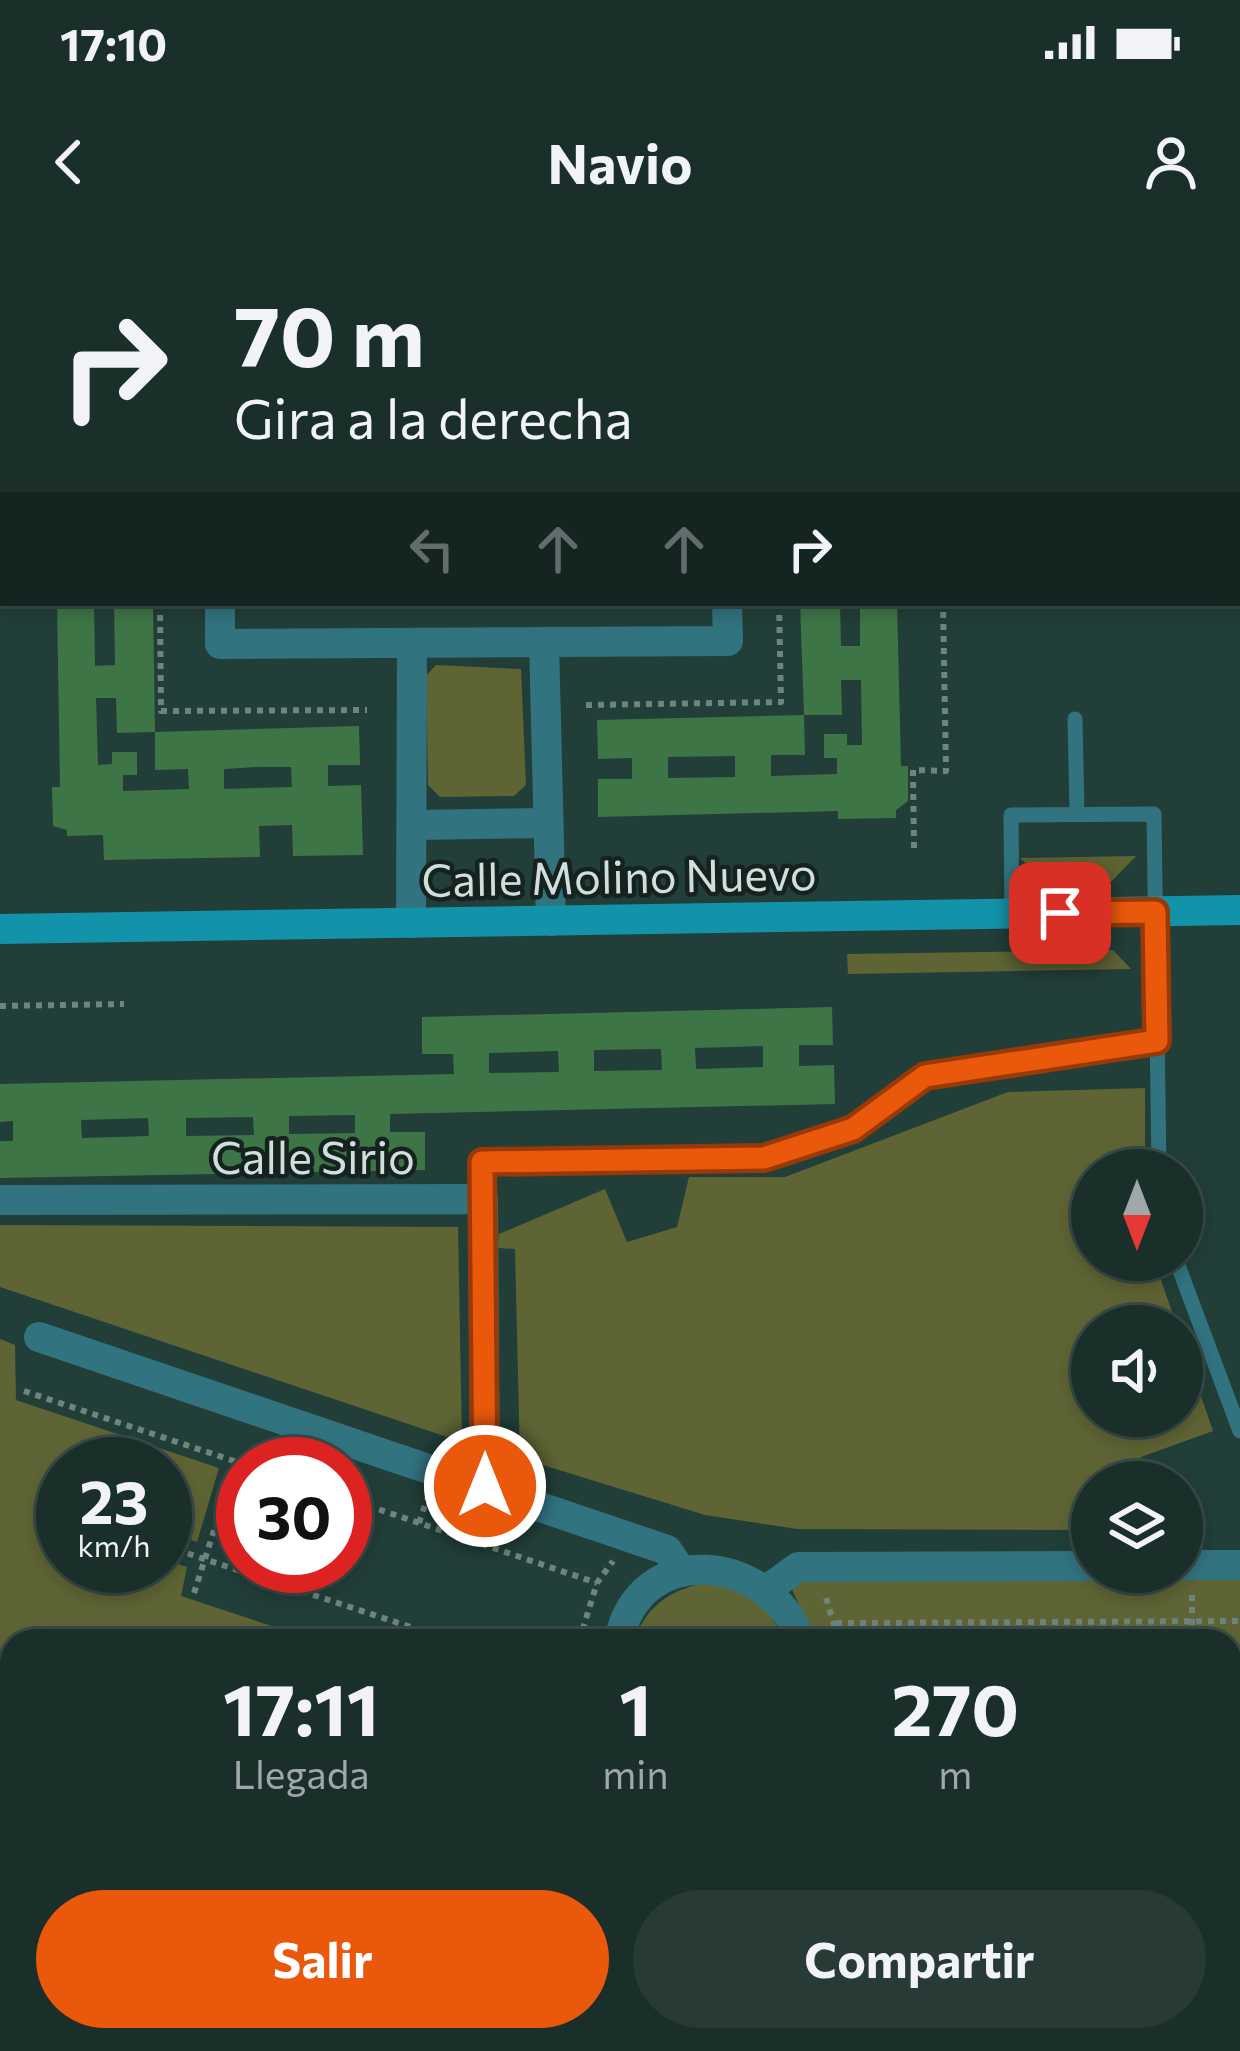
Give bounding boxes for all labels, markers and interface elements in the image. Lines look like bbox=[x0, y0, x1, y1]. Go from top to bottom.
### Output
text: 17:10 bbox=[60, 15, 167, 70]
icon: back bbox=[36, 129, 102, 195]
text: Navio bbox=[548, 129, 692, 195]
icon: person bbox=[1138, 129, 1204, 195]
text: 70 m bbox=[234, 282, 425, 384]
icon: right bbox=[36, 288, 192, 444]
text: Gira a la derecha bbox=[234, 384, 633, 450]
icon: left bbox=[399, 516, 465, 582]
icon: ahead bbox=[525, 516, 591, 582]
icon: ahead bbox=[651, 516, 717, 582]
icon: right bbox=[777, 516, 843, 582]
street label: Calle Molino Nuevo bbox=[421, 844, 817, 906]
pin bbox=[1009, 862, 1111, 964]
icon: arrive bbox=[1027, 880, 1093, 946]
street label: Calle Sirio bbox=[211, 1128, 415, 1183]
north arrow bbox=[1071, 1149, 1203, 1281]
map controls bbox=[1071, 1149, 1203, 1593]
button: sound bbox=[1071, 1305, 1203, 1437]
position arrow bbox=[422, 1423, 548, 1549]
speed limit sign: 30 bbox=[216, 1437, 372, 1593]
button: layers bbox=[1071, 1461, 1203, 1593]
text: 23 bbox=[79, 1463, 149, 1536]
text: km/h bbox=[78, 1526, 150, 1563]
text: 17:11 bbox=[223, 1663, 379, 1751]
text: 1 bbox=[619, 1663, 652, 1751]
text: 270 bbox=[892, 1663, 1019, 1751]
text: Llegada bbox=[233, 1749, 370, 1797]
text: min bbox=[602, 1749, 669, 1797]
text: m bbox=[938, 1749, 972, 1797]
button: Salir bbox=[36, 1890, 609, 2028]
button: Compartir bbox=[633, 1890, 1206, 2028]

